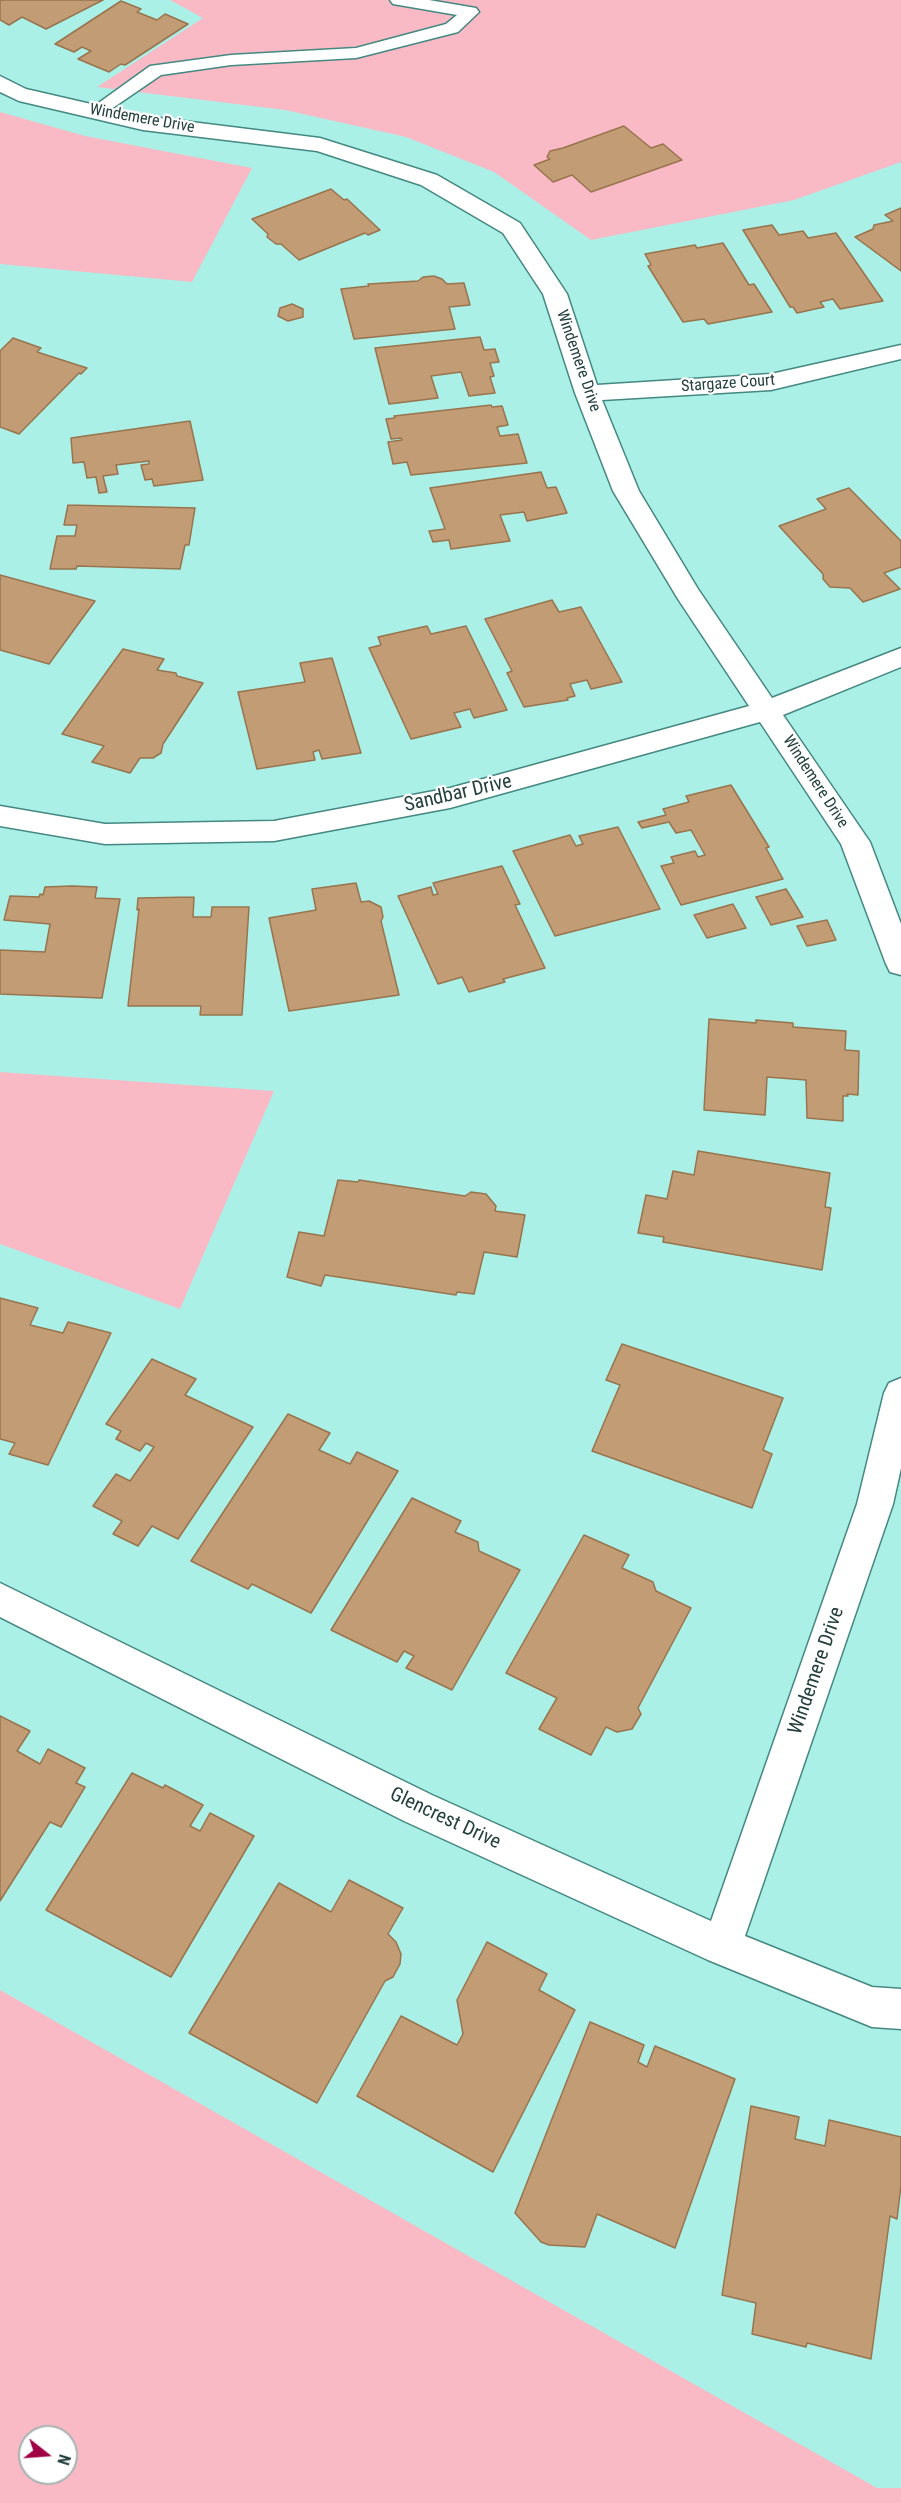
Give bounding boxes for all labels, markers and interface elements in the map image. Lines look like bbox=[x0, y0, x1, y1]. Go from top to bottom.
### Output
street label: Windemere Drive bbox=[88, 100, 196, 138]
street label: Windemere Drive bbox=[552, 308, 604, 414]
street label: Stargaze Court bbox=[681, 371, 775, 397]
street label: Windemere Drive bbox=[778, 732, 852, 832]
street label: Sandbar Drive bbox=[402, 770, 514, 818]
street label: Windemere Drive bbox=[784, 1604, 850, 1738]
street label: Glencrest Drive bbox=[386, 1783, 504, 1855]
north arrow bbox=[18, 2425, 78, 2485]
text: N bbox=[53, 2452, 74, 2467]

